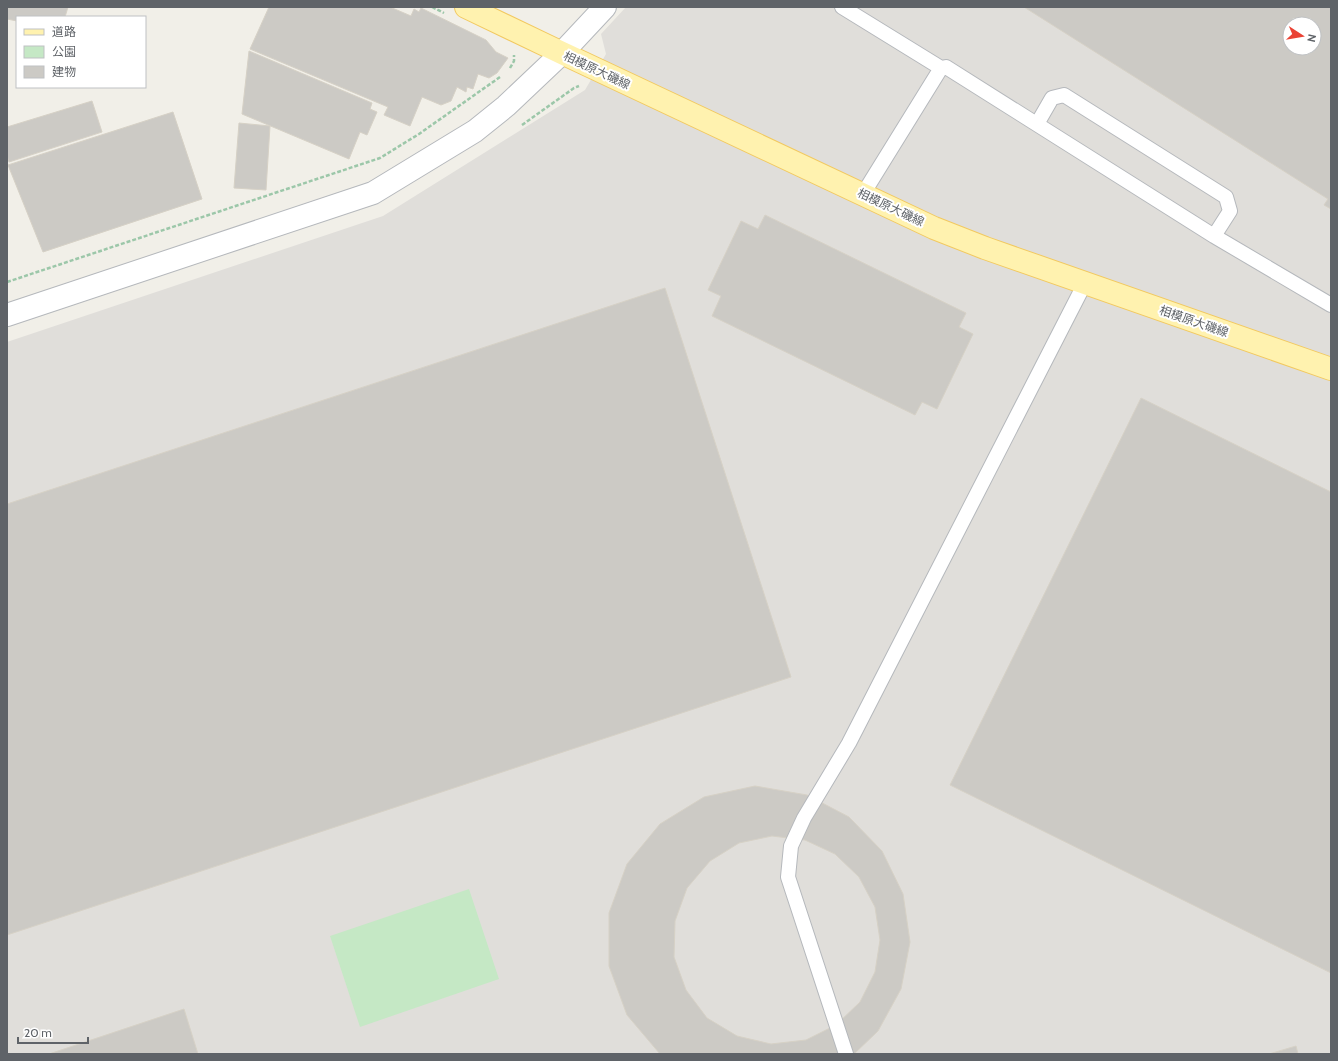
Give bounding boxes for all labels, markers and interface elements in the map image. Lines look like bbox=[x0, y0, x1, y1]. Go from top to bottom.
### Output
legend bbox=[16, 16, 146, 88]
north arrow bbox=[1282, 16, 1322, 56]
text: 道路 bbox=[52, 24, 76, 39]
text: N bbox=[1304, 33, 1319, 43]
text: 公園 bbox=[52, 44, 76, 59]
street label: 相模原大磯線 bbox=[561, 48, 633, 92]
text: 建物 bbox=[52, 64, 76, 79]
street label: 相模原大磯線 bbox=[855, 185, 927, 229]
street label: 相模原大磯線 bbox=[1158, 302, 1230, 340]
scale bar bbox=[18, 1019, 88, 1045]
text: 20 m bbox=[24, 1025, 52, 1040]

